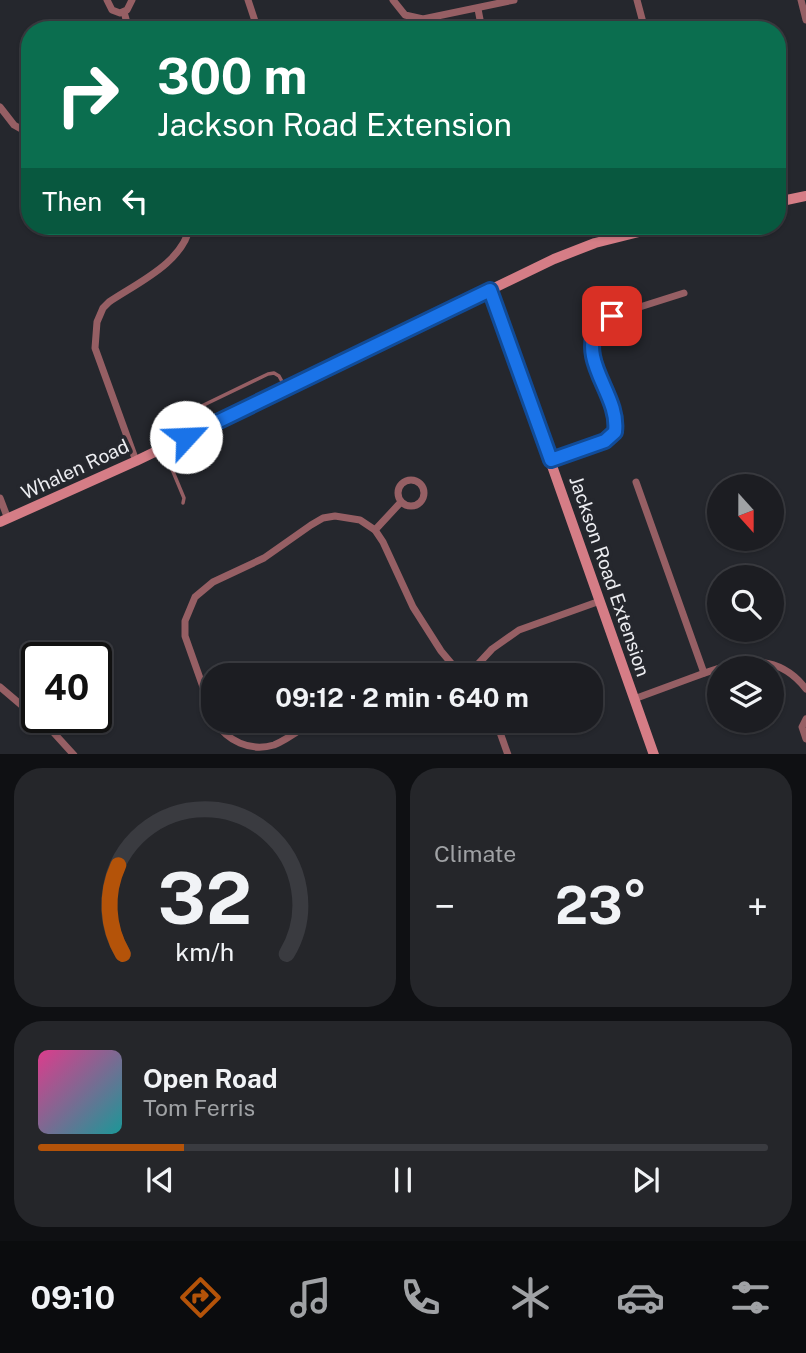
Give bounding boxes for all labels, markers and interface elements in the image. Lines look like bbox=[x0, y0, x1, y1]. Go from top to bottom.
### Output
text: 300 m bbox=[157, 47, 307, 105]
icon: right bbox=[42, 49, 133, 140]
text: Jackson Road Extension bbox=[157, 106, 512, 143]
icon: left bbox=[116, 182, 154, 220]
text: Then bbox=[42, 186, 102, 217]
pin bbox=[582, 286, 642, 346]
icon: arrive bbox=[593, 297, 631, 335]
position arrow bbox=[149, 400, 223, 474]
street label: Whalen Road bbox=[18, 434, 132, 504]
street label: Jackson Road Extension bbox=[565, 473, 655, 679]
north arrow bbox=[707, 474, 784, 551]
map controls bbox=[707, 474, 784, 733]
button: search bbox=[707, 565, 784, 642]
speed limit sign: 40 bbox=[21, 642, 112, 733]
button: layers bbox=[707, 656, 784, 733]
text: 09:12 · 2 min · 640 m bbox=[275, 682, 529, 713]
text: Climate bbox=[434, 840, 516, 867]
text: 32 bbox=[158, 855, 252, 940]
text: 23° bbox=[555, 875, 647, 936]
text: − bbox=[434, 884, 455, 929]
text: + bbox=[747, 884, 768, 929]
text: km/h bbox=[176, 936, 234, 966]
text: Open Road bbox=[143, 1063, 278, 1094]
text: Tom Ferris bbox=[143, 1094, 255, 1121]
icon: previous bbox=[141, 1161, 179, 1199]
icon: pause bbox=[384, 1161, 422, 1199]
icon: next bbox=[627, 1161, 665, 1199]
icon: directions bbox=[176, 1273, 225, 1322]
icon: music bbox=[286, 1273, 335, 1322]
icon: phone bbox=[396, 1273, 445, 1322]
icon: climate bbox=[506, 1273, 555, 1322]
icon: car bbox=[616, 1273, 665, 1322]
icon: filters bbox=[726, 1273, 775, 1322]
text: 09:10 bbox=[31, 1279, 115, 1316]

